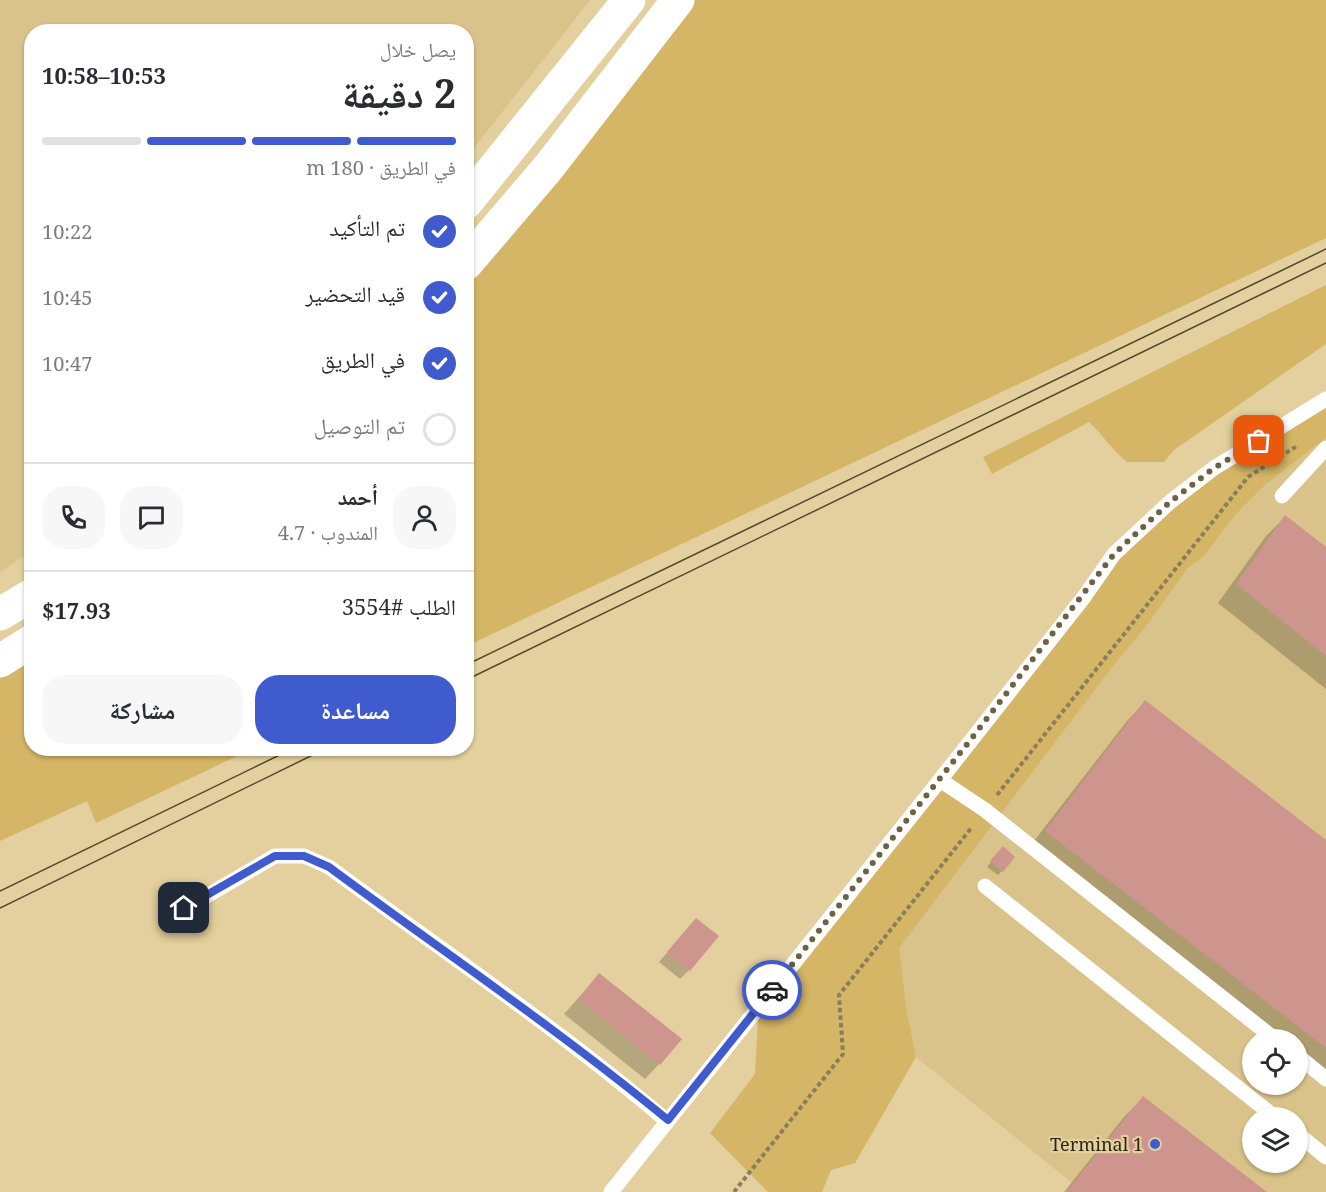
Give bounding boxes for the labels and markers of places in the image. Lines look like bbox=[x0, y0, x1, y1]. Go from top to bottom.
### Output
pin bbox=[1233, 415, 1284, 466]
pin bbox=[158, 882, 209, 933]
place label: Terminal 1 bbox=[1050, 1132, 1143, 1156]
marker: Terminal 1 bbox=[1148, 1137, 1162, 1151]

